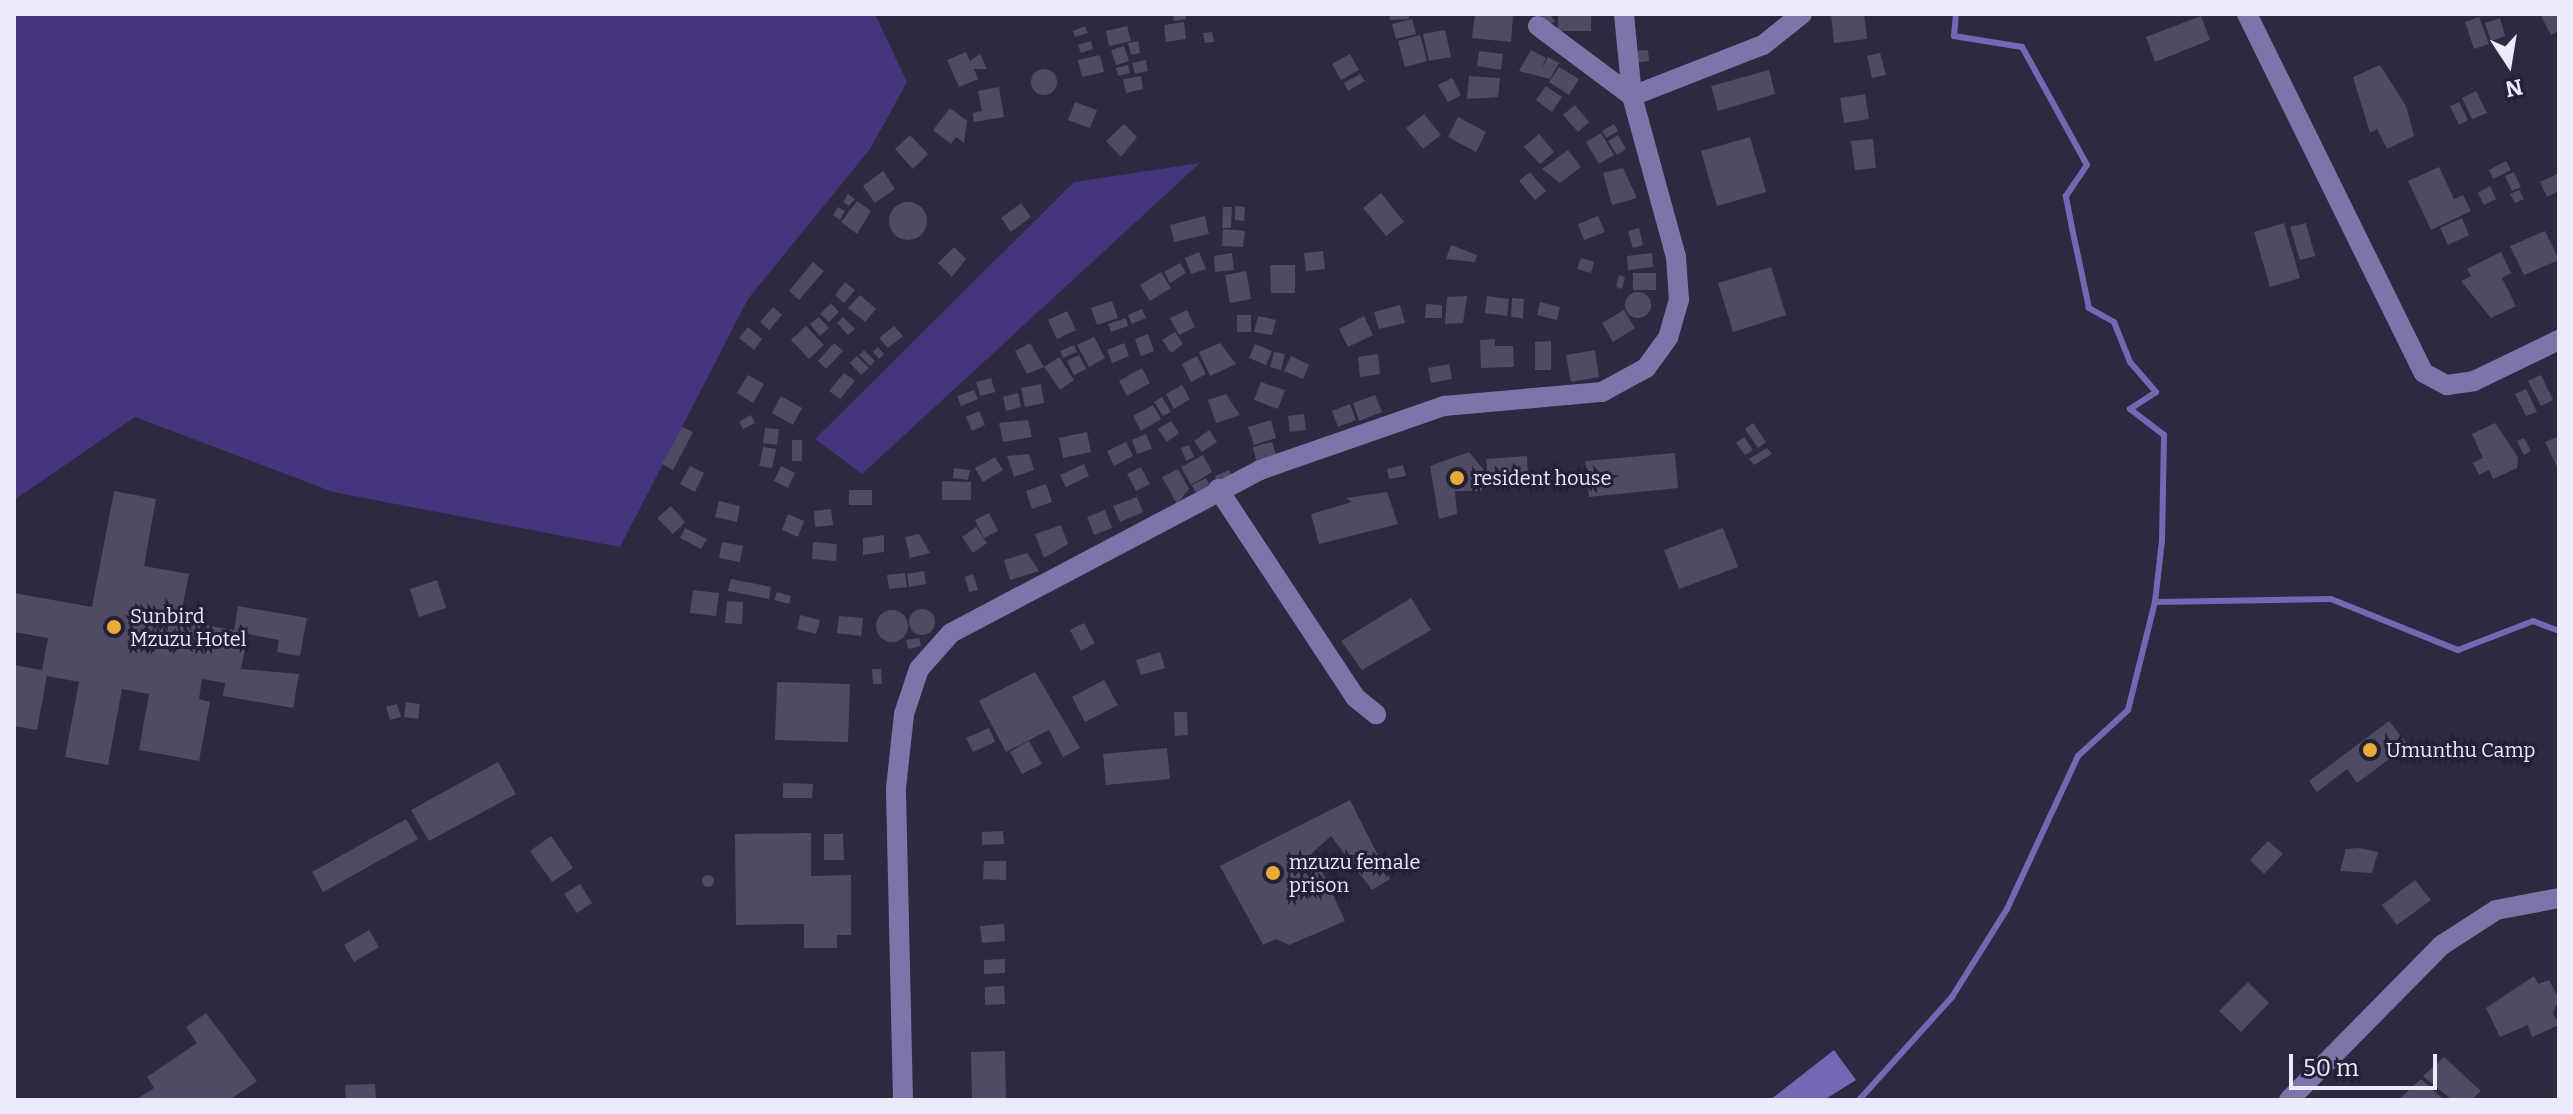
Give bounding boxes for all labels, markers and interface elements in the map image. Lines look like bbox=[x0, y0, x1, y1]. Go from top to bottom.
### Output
north arrow bbox=[2469, 24, 2549, 104]
text: N bbox=[2503, 73, 2525, 103]
place label: resident house bbox=[1473, 466, 1611, 490]
marker: resident house bbox=[1448, 469, 1466, 487]
place label: Sunbird Mzuzu Hotel bbox=[130, 604, 246, 651]
marker: Sunbird Mzuzu Hotel bbox=[105, 618, 123, 636]
place label: Umunthu Camp bbox=[2386, 738, 2535, 762]
marker: Umunthu Camp bbox=[2361, 741, 2379, 759]
place label: mzuzu female prison bbox=[1289, 850, 1420, 897]
marker: mzuzu female prison bbox=[1264, 864, 1282, 882]
scale bar bbox=[2293, 1038, 2441, 1088]
text: 50 m bbox=[2303, 1054, 2359, 1082]

